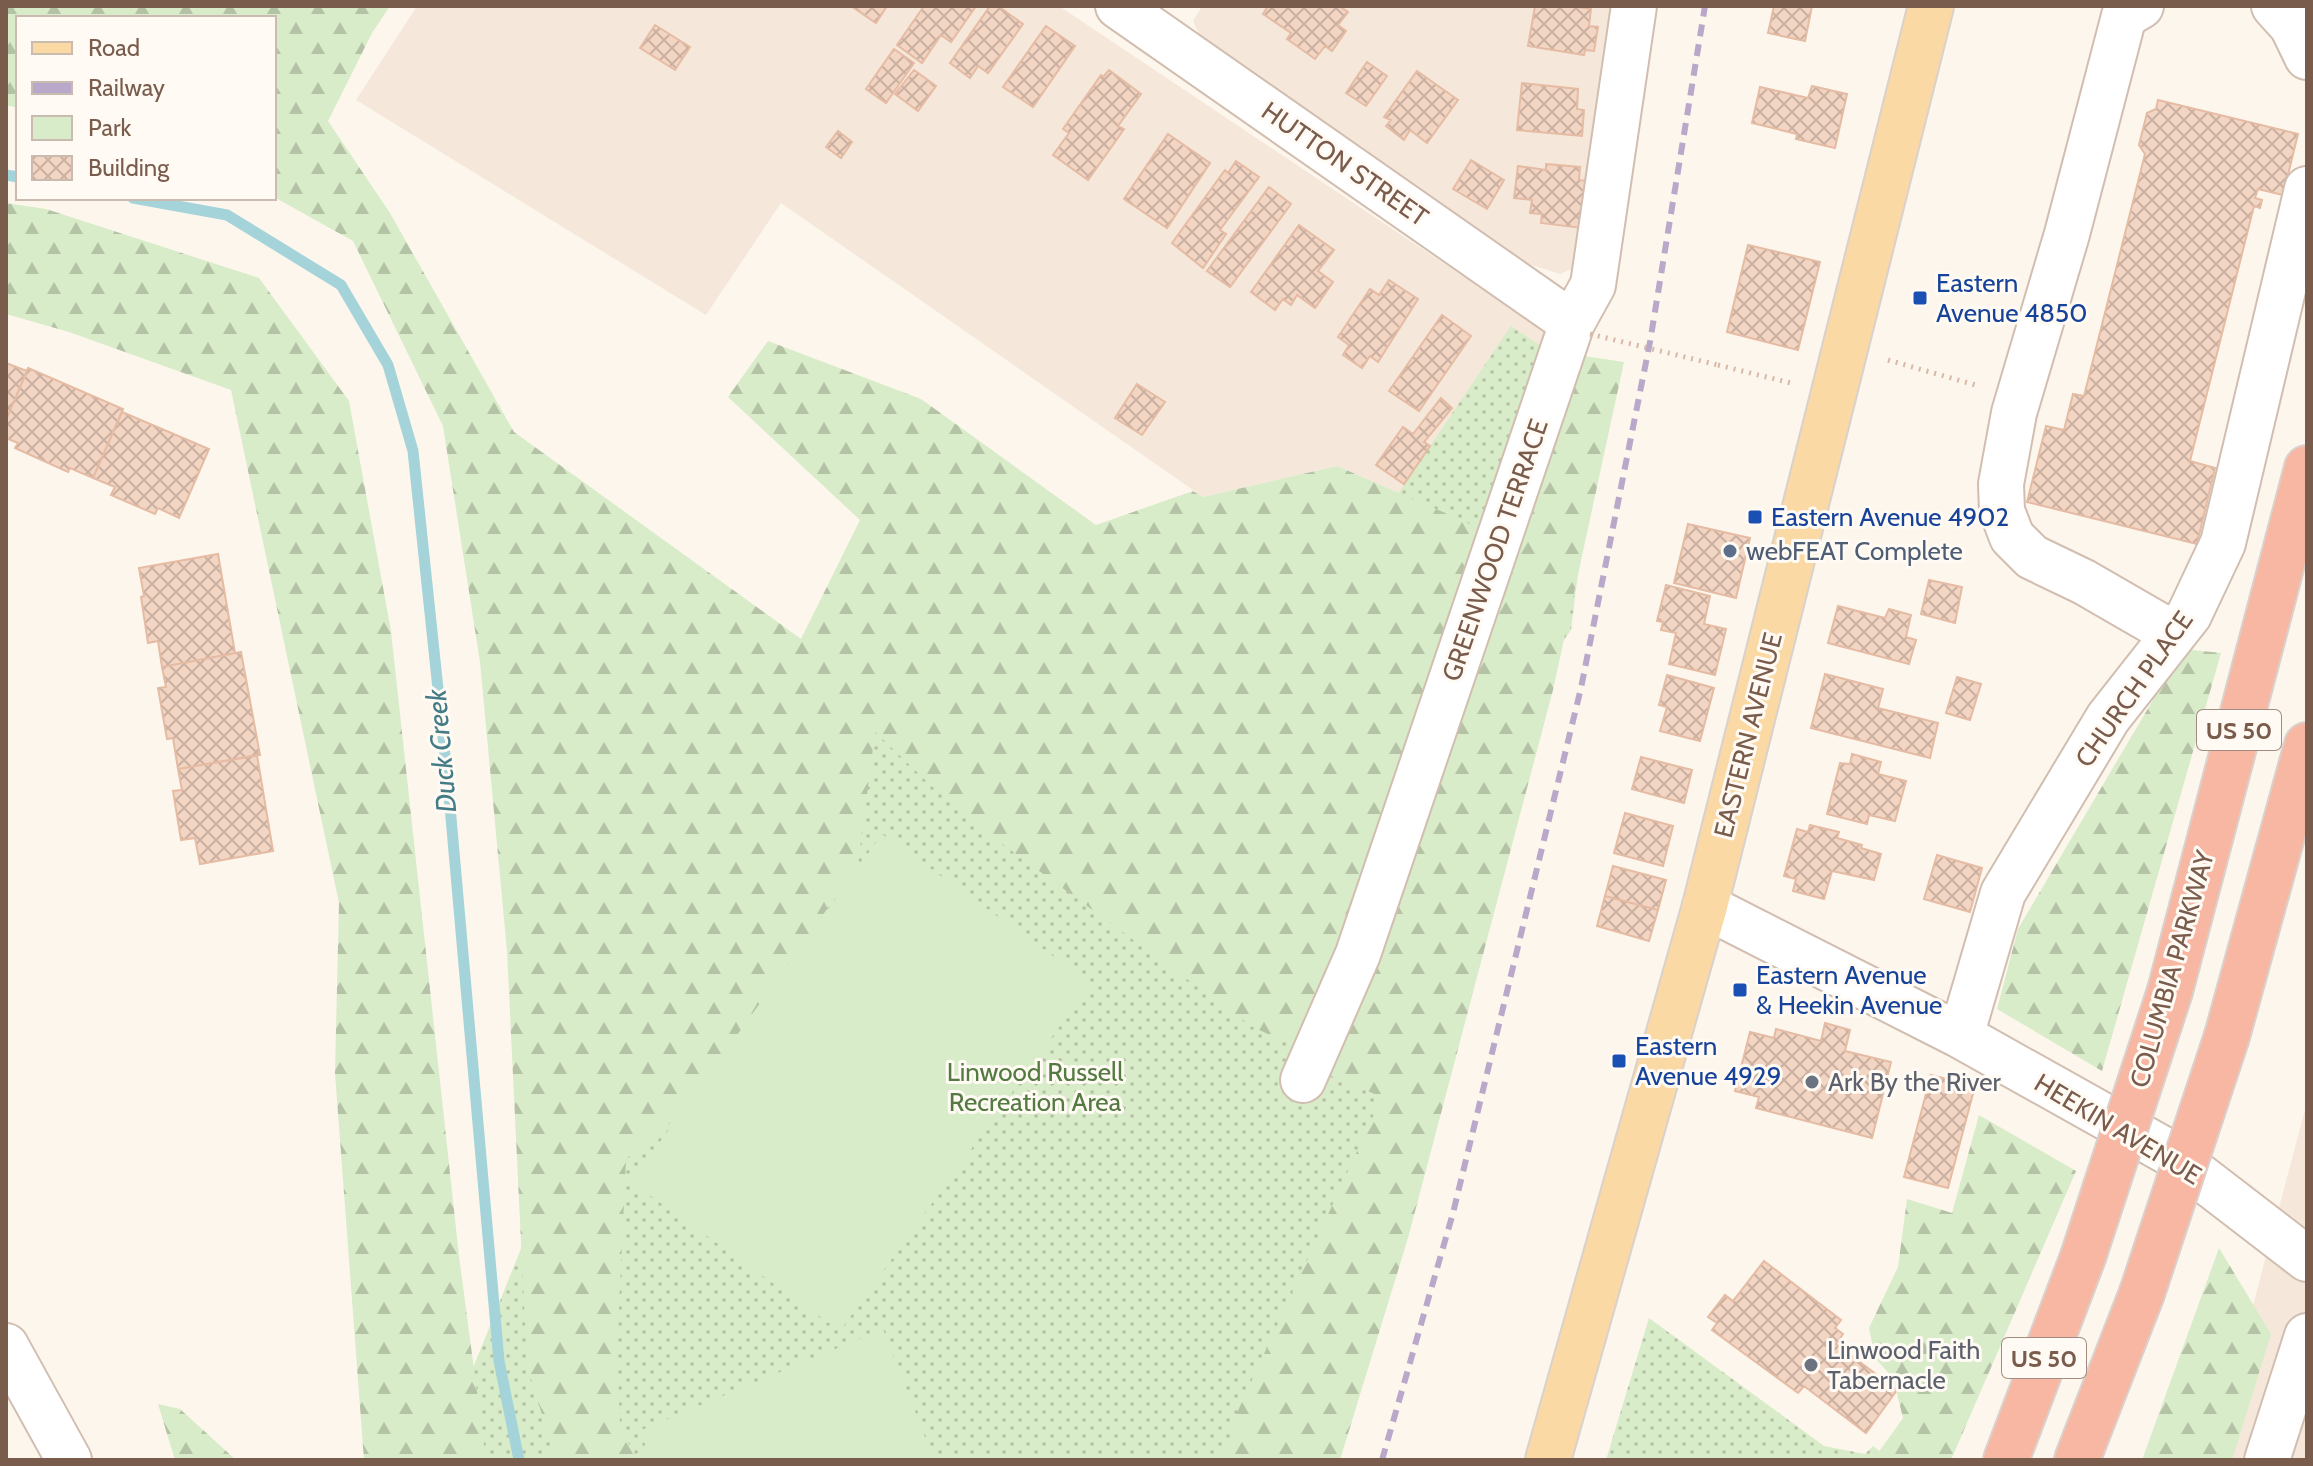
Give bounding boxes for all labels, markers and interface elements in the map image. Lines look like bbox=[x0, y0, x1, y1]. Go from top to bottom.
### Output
legend bbox=[16, 16, 276, 200]
text: Road bbox=[88, 33, 140, 62]
text: Railway bbox=[88, 73, 165, 102]
street label: HUTTON STREET bbox=[1256, 95, 1434, 233]
text: Park bbox=[88, 113, 131, 142]
text: Building bbox=[88, 153, 170, 182]
place label: Eastern Avenue 4850 bbox=[1936, 267, 2087, 329]
marker: Eastern Avenue 4850 bbox=[1911, 289, 1929, 307]
street label: GREENWOOD TERRACE bbox=[1435, 415, 1555, 685]
place label: Eastern Avenue 4902 bbox=[1771, 501, 2009, 533]
marker: Eastern Avenue 4902 bbox=[1746, 508, 1764, 526]
place label: webFEAT Complete bbox=[1746, 535, 1963, 567]
marker: webFEAT Complete bbox=[1721, 542, 1739, 560]
street label: CHURCH PLACE bbox=[2068, 605, 2200, 773]
street label: EASTERN AVENUE bbox=[1707, 629, 1789, 841]
water label: Duck Creek bbox=[419, 687, 463, 814]
road number: US 50 bbox=[2197, 710, 2281, 750]
street label: COLUMBIA PARKWAY bbox=[2123, 847, 2221, 1091]
place label: Eastern Avenue & Heekin Avenue bbox=[1756, 959, 1942, 1021]
marker: Eastern Avenue & Heekin Avenue bbox=[1731, 981, 1749, 999]
place label: Eastern Avenue 4929 bbox=[1635, 1030, 1781, 1092]
marker: Eastern Avenue 4929 bbox=[1610, 1052, 1628, 1070]
park label: Linwood Russell Recreation Area bbox=[947, 1056, 1123, 1118]
place label: Ark By the River bbox=[1828, 1066, 2002, 1098]
street label: HEEKIN AVENUE bbox=[2029, 1067, 2207, 1191]
marker: Ark By the River bbox=[1803, 1073, 1821, 1091]
place label: Linwood Faith Tabernacle bbox=[1827, 1334, 1980, 1396]
road number: US 50 bbox=[2002, 1338, 2086, 1378]
marker: Linwood Faith Tabernacle bbox=[1802, 1356, 1820, 1374]

